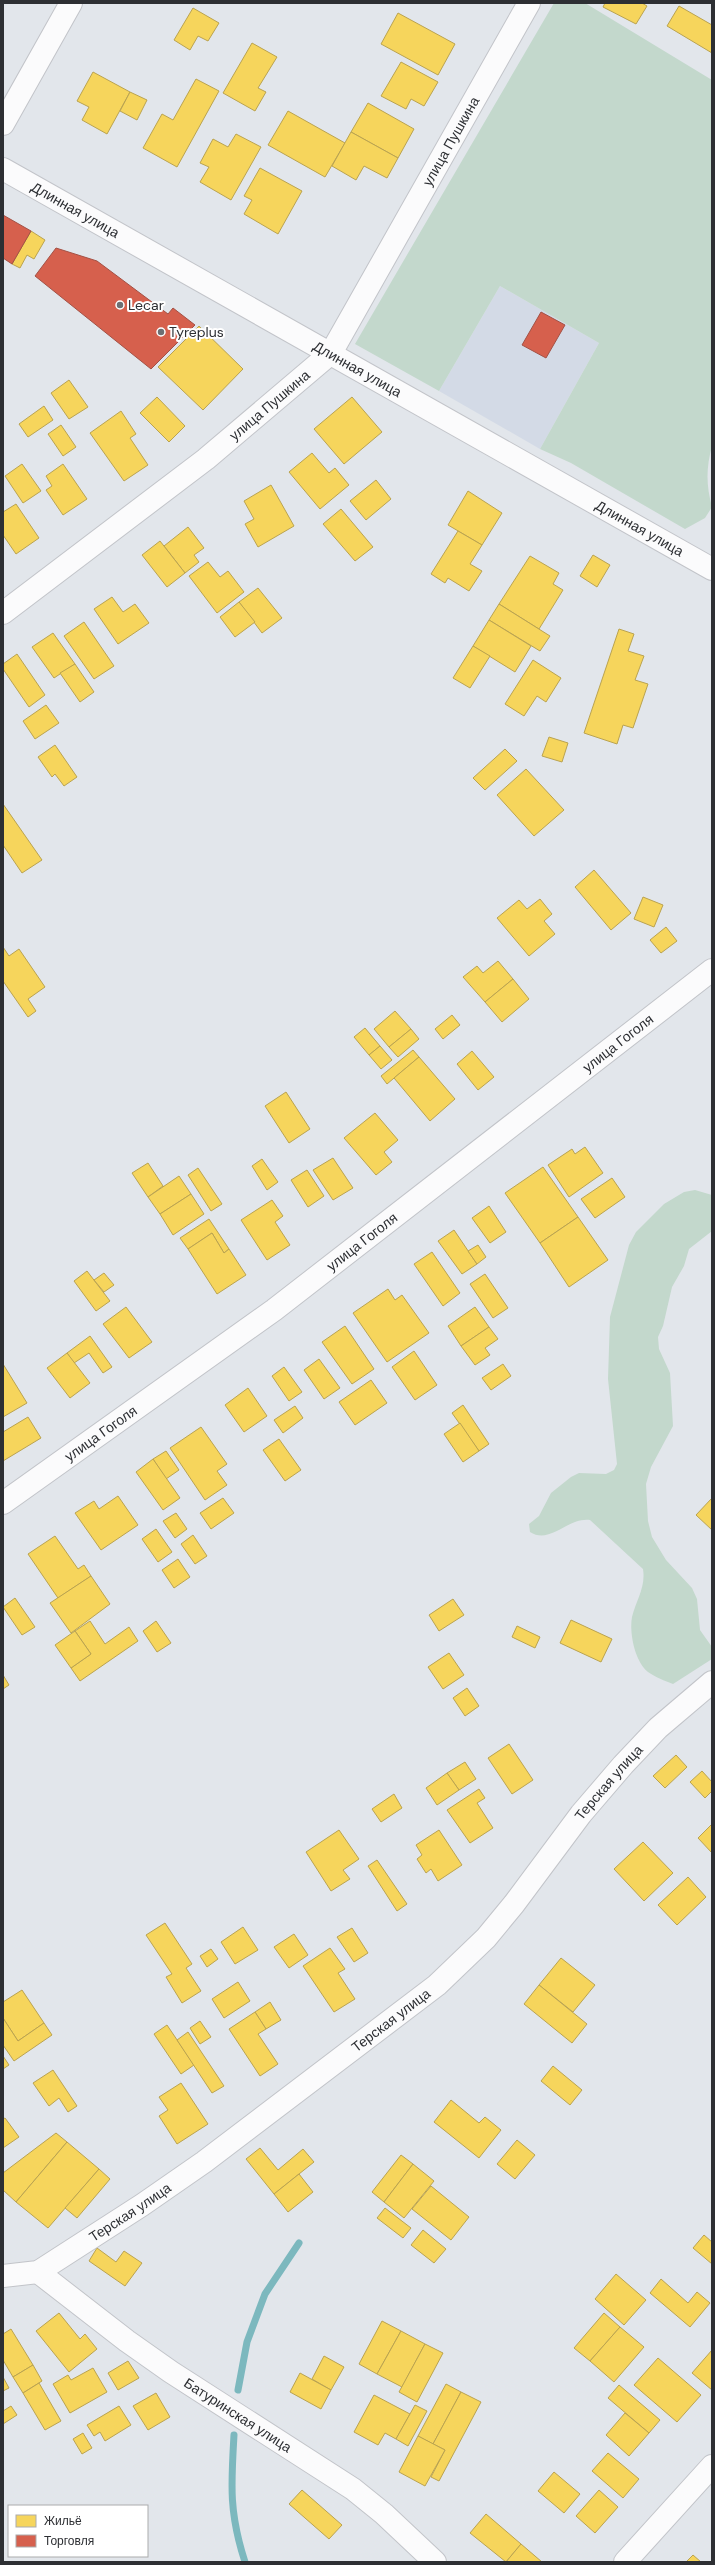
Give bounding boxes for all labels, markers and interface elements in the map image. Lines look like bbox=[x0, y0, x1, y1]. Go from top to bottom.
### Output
street label: улица Пушкина bbox=[418, 93, 483, 189]
street label: Длинная улица bbox=[28, 178, 123, 242]
place label: Lecar bbox=[128, 296, 164, 314]
marker: Lecar bbox=[115, 300, 125, 310]
place label: Tyreplus bbox=[169, 323, 224, 341]
marker: Tyreplus bbox=[156, 327, 166, 337]
street label: Длинная улица bbox=[310, 337, 405, 401]
street label: улица Пушкина bbox=[225, 366, 314, 444]
street label: Длинная улица bbox=[592, 496, 687, 560]
street label: улица Гоголя bbox=[579, 1010, 657, 1076]
street label: улица Гоголя bbox=[323, 1209, 401, 1275]
street label: улица Гоголя bbox=[61, 1401, 140, 1465]
street label: Терская улица bbox=[571, 1741, 647, 1824]
street label: Терская улица bbox=[348, 1984, 434, 2056]
street label: Терская улица bbox=[86, 2179, 175, 2246]
street label: Батуринская улица bbox=[181, 2374, 295, 2456]
legend bbox=[8, 2505, 148, 2557]
text: Жильё bbox=[44, 2513, 82, 2529]
text: Торговля bbox=[44, 2533, 94, 2549]

